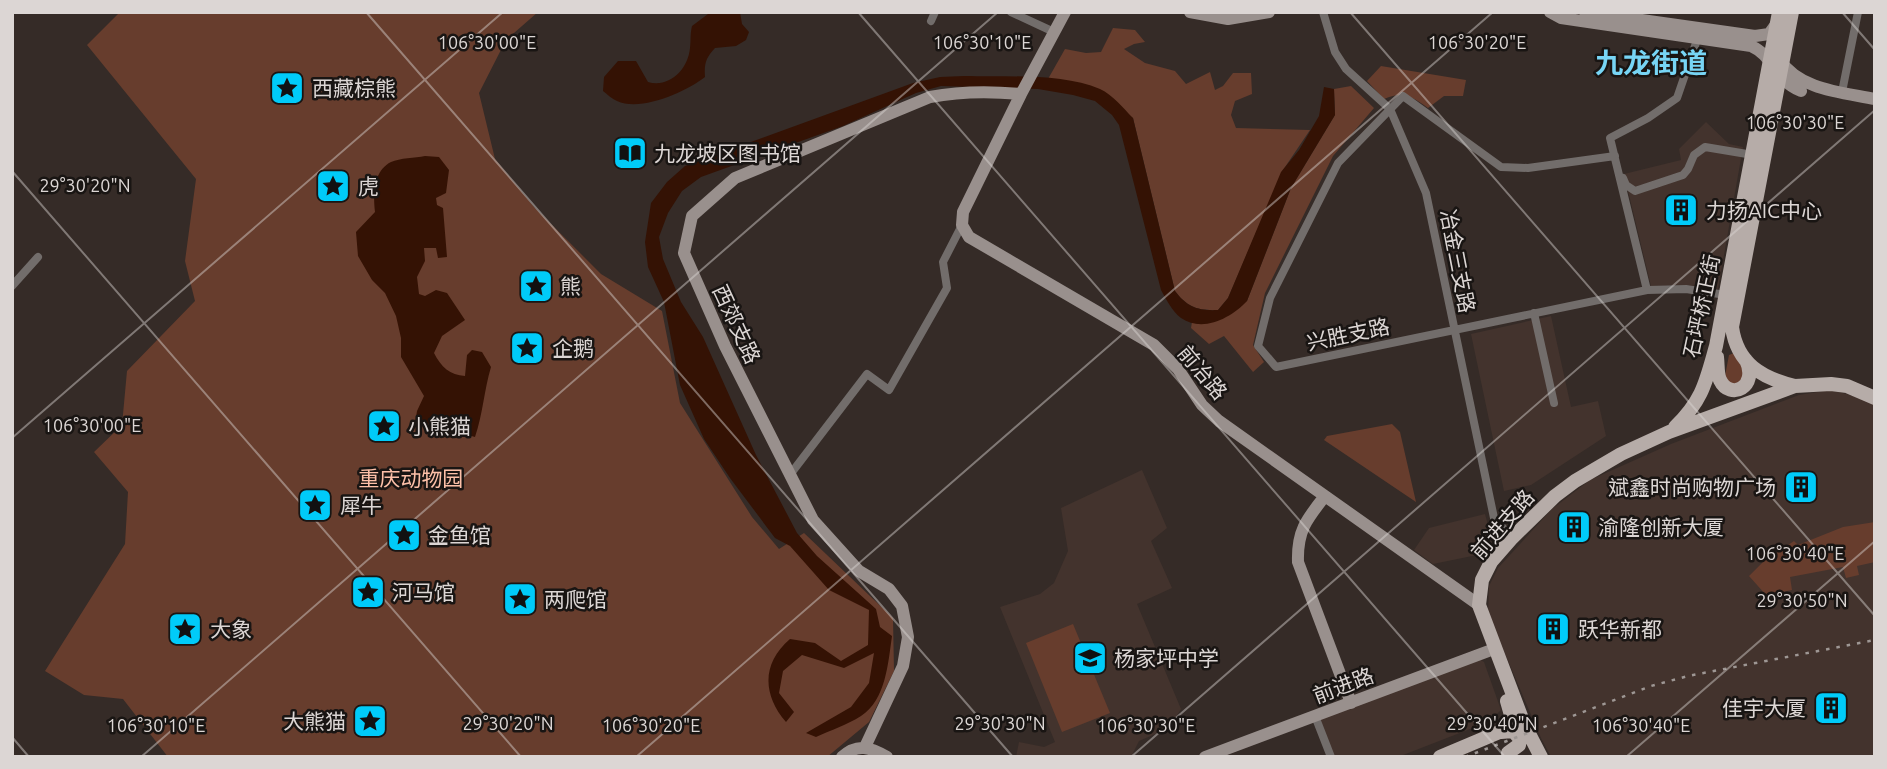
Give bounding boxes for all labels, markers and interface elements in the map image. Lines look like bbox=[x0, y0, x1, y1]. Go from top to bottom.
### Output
text: 106°30'00"E bbox=[438, 32, 536, 52]
text: 106°30'10"E bbox=[933, 32, 1031, 52]
text: 106°30'20"E bbox=[1428, 32, 1526, 52]
district label: 九龙街道 bbox=[1595, 47, 1707, 78]
place icon: 西藏棕熊 bbox=[268, 69, 306, 107]
place label: 西藏棕熊 bbox=[312, 76, 396, 100]
text: 106°30'30"E bbox=[1746, 112, 1844, 132]
library icon: 九龙坡区图书馆 bbox=[611, 134, 649, 172]
place label: 九龙坡区图书馆 bbox=[654, 141, 801, 165]
place icon: 虎 bbox=[314, 167, 352, 205]
place label: 虎 bbox=[358, 174, 379, 198]
text: 29°30'20"N bbox=[39, 175, 131, 195]
building icon: 力扬AIC中心 bbox=[1662, 191, 1700, 229]
place label: 力扬AIC中心 bbox=[1706, 198, 1822, 222]
street label: 冶金三支路 bbox=[1436, 207, 1480, 315]
street label: 石坪桥正街 bbox=[1678, 252, 1724, 360]
place icon: 熊 bbox=[517, 267, 555, 305]
place label: 熊 bbox=[560, 274, 581, 298]
street label: 西郊支路 bbox=[708, 281, 766, 367]
street label: 兴胜支路 bbox=[1304, 314, 1392, 354]
place icon: 企鹅 bbox=[508, 329, 546, 367]
place label: 企鹅 bbox=[552, 336, 594, 360]
street label: 前冶路 bbox=[1174, 340, 1232, 404]
place icon: 小熊猫 bbox=[365, 407, 403, 445]
place label: 小熊猫 bbox=[408, 414, 471, 438]
text: 106°30'00"E bbox=[43, 415, 141, 435]
park label: 重庆动物园 bbox=[359, 466, 464, 490]
building icon: 斌鑫时尚购物广场 bbox=[1782, 468, 1820, 506]
place label: 斌鑫时尚购物广场 bbox=[1608, 475, 1776, 499]
street label: 前进支路 bbox=[1465, 484, 1539, 564]
place icon: 犀牛 bbox=[296, 486, 334, 524]
place label: 犀牛 bbox=[340, 493, 382, 517]
building icon: 渝隆创新大厦 bbox=[1555, 508, 1593, 546]
place label: 渝隆创新大厦 bbox=[1598, 515, 1724, 539]
place icon: 金鱼馆 bbox=[385, 516, 423, 554]
place label: 金鱼馆 bbox=[428, 523, 491, 547]
text: 106°30'40"E bbox=[1746, 543, 1844, 563]
place icon: 河马馆 bbox=[349, 573, 387, 611]
place label: 河马馆 bbox=[392, 580, 455, 604]
place icon: 两爬馆 bbox=[501, 580, 539, 618]
place label: 两爬馆 bbox=[544, 587, 607, 611]
text: 29°30'50"N bbox=[1756, 590, 1848, 610]
place icon: 大象 bbox=[166, 610, 204, 648]
building icon: 跃华新都 bbox=[1534, 610, 1572, 648]
place label: 大象 bbox=[210, 617, 252, 641]
place label: 跃华新都 bbox=[1578, 617, 1662, 641]
school or university icon: 杨家坪中学 bbox=[1071, 639, 1109, 677]
place label: 杨家坪中学 bbox=[1114, 646, 1219, 670]
street label: 前进路 bbox=[1309, 663, 1377, 707]
building icon: 佳宇大厦 bbox=[1812, 689, 1850, 727]
place label: 佳宇大厦 bbox=[1722, 696, 1806, 720]
place icon: 大熊猫 bbox=[351, 702, 389, 740]
place label: 大熊猫 bbox=[283, 709, 346, 733]
text: 29°30'20"N bbox=[462, 713, 554, 733]
text: 29°30'30"N bbox=[954, 713, 1046, 733]
text: 29°30'40"N bbox=[1446, 713, 1538, 733]
text: 106°30'10"E bbox=[107, 715, 205, 735]
text: 106°30'20"E bbox=[602, 715, 700, 735]
text: 106°30'30"E bbox=[1097, 715, 1195, 735]
text: 106°30'40"E bbox=[1592, 715, 1690, 735]

